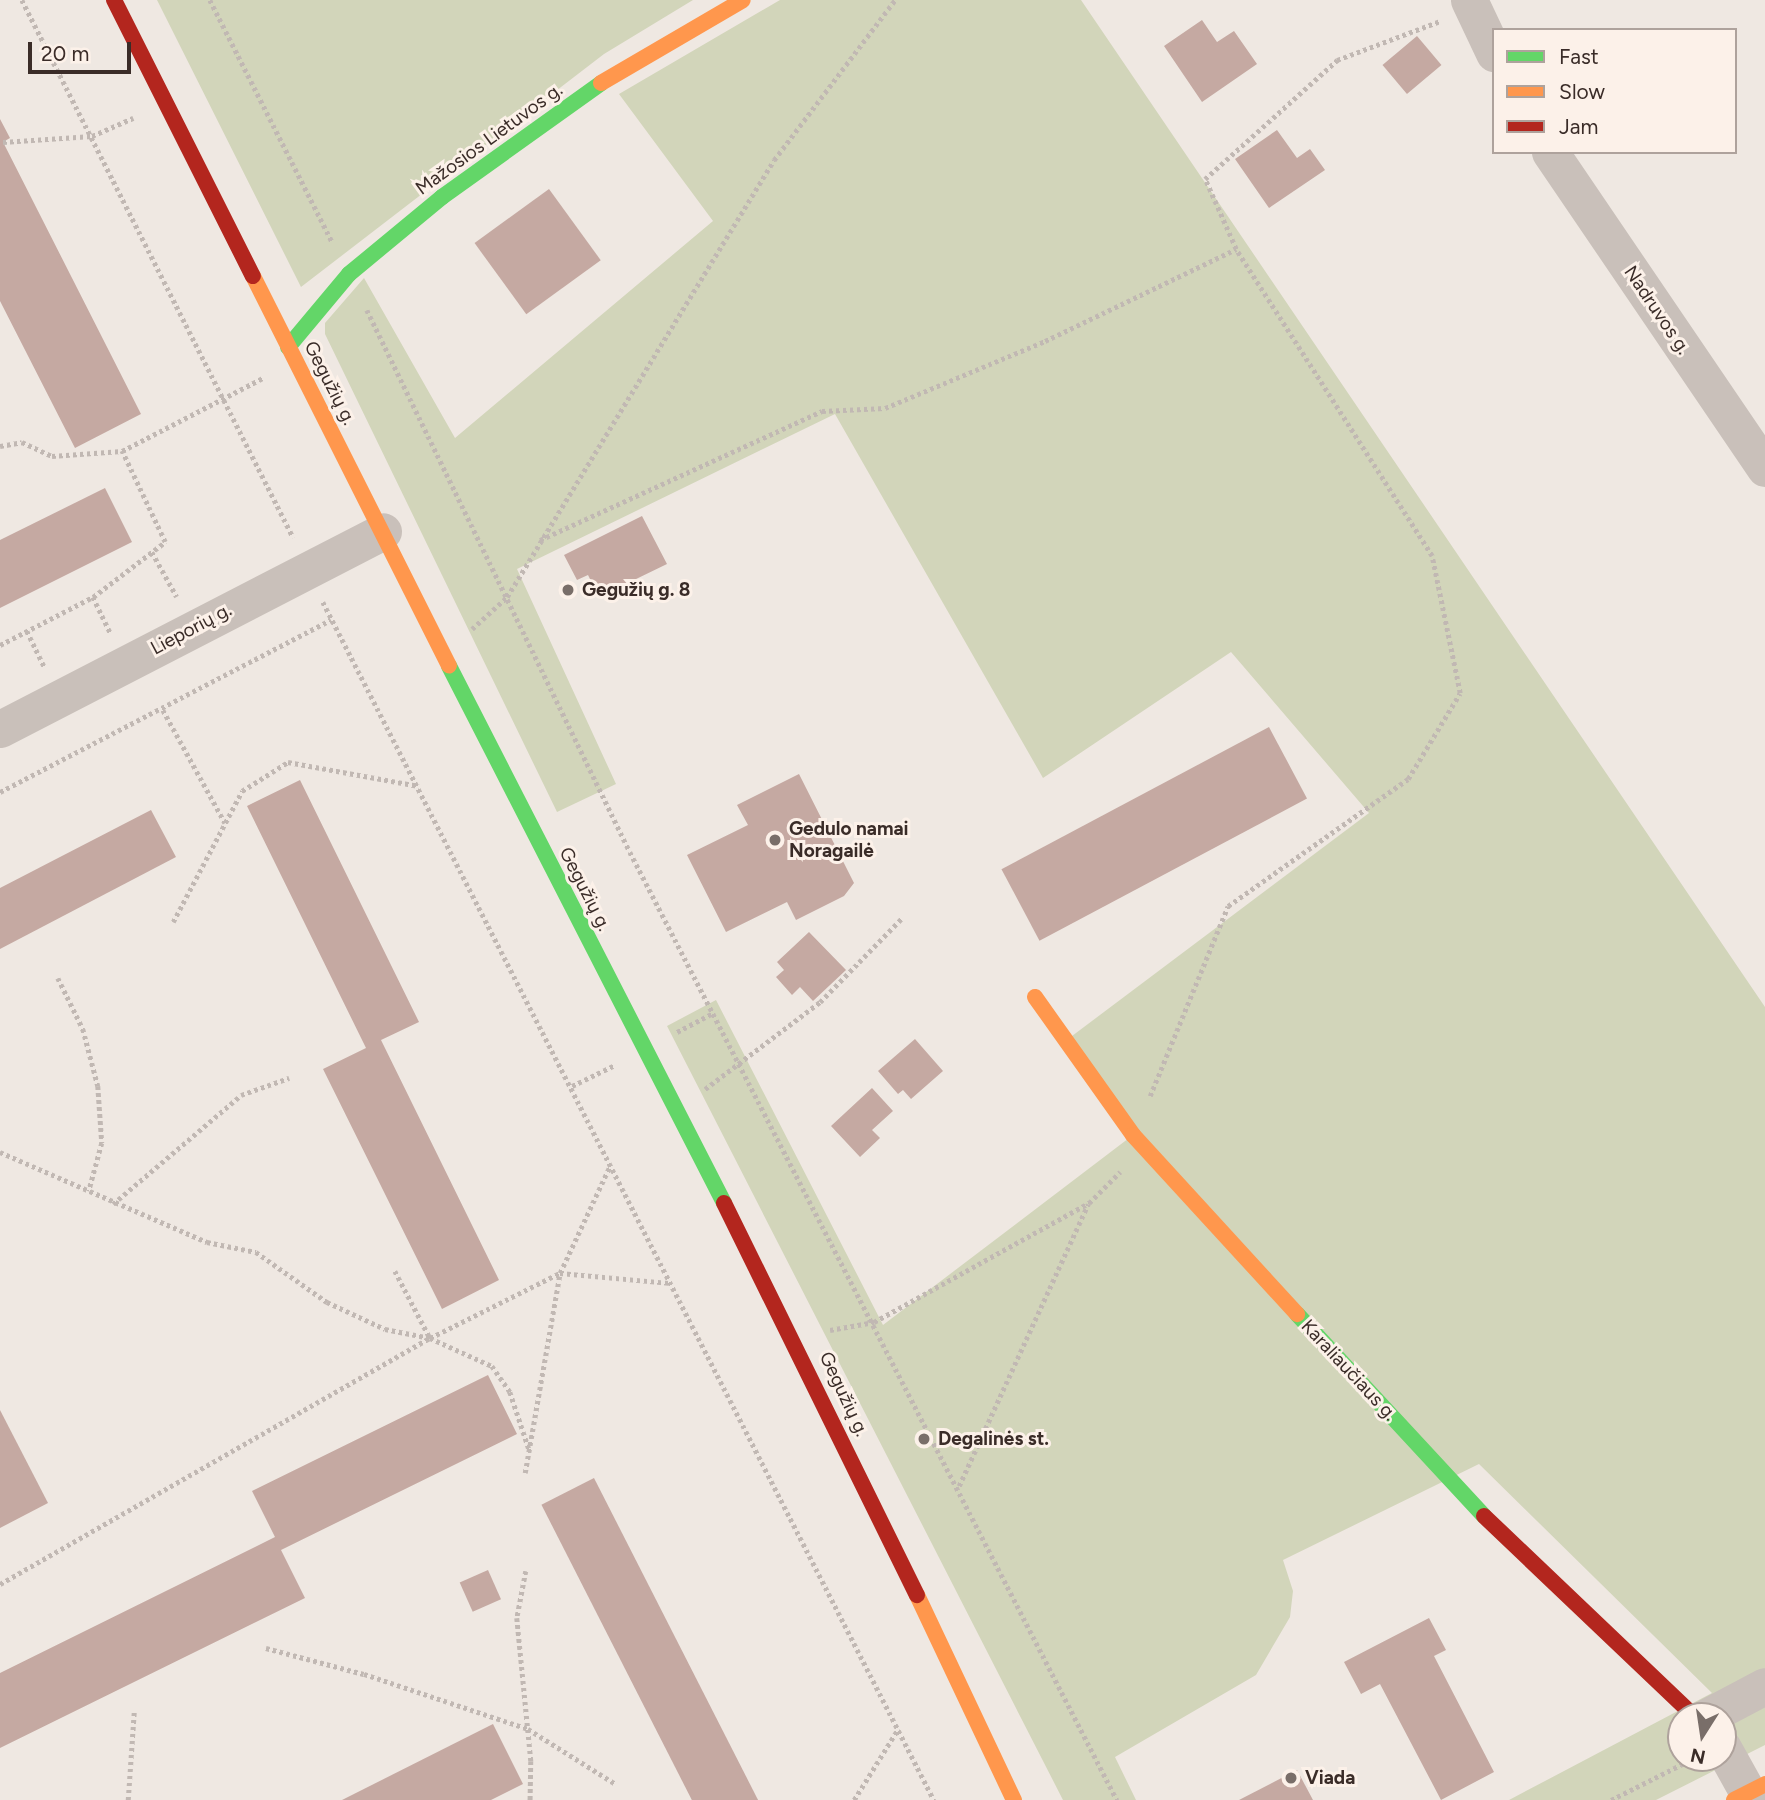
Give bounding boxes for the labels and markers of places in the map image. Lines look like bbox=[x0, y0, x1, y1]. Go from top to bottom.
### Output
place label: Gegužių g. 8 bbox=[582, 579, 690, 601]
marker: Gegužių g. 8 bbox=[560, 582, 576, 598]
place label: Gedulo namai Noragailė bbox=[789, 818, 909, 862]
marker: Gedulo namai Noragailė bbox=[767, 832, 783, 848]
place label: Degalinės st. bbox=[938, 1428, 1049, 1450]
marker: Degalinės st. bbox=[916, 1431, 932, 1447]
place label: Viada bbox=[1305, 1767, 1355, 1789]
marker: Viada bbox=[1283, 1770, 1299, 1786]

